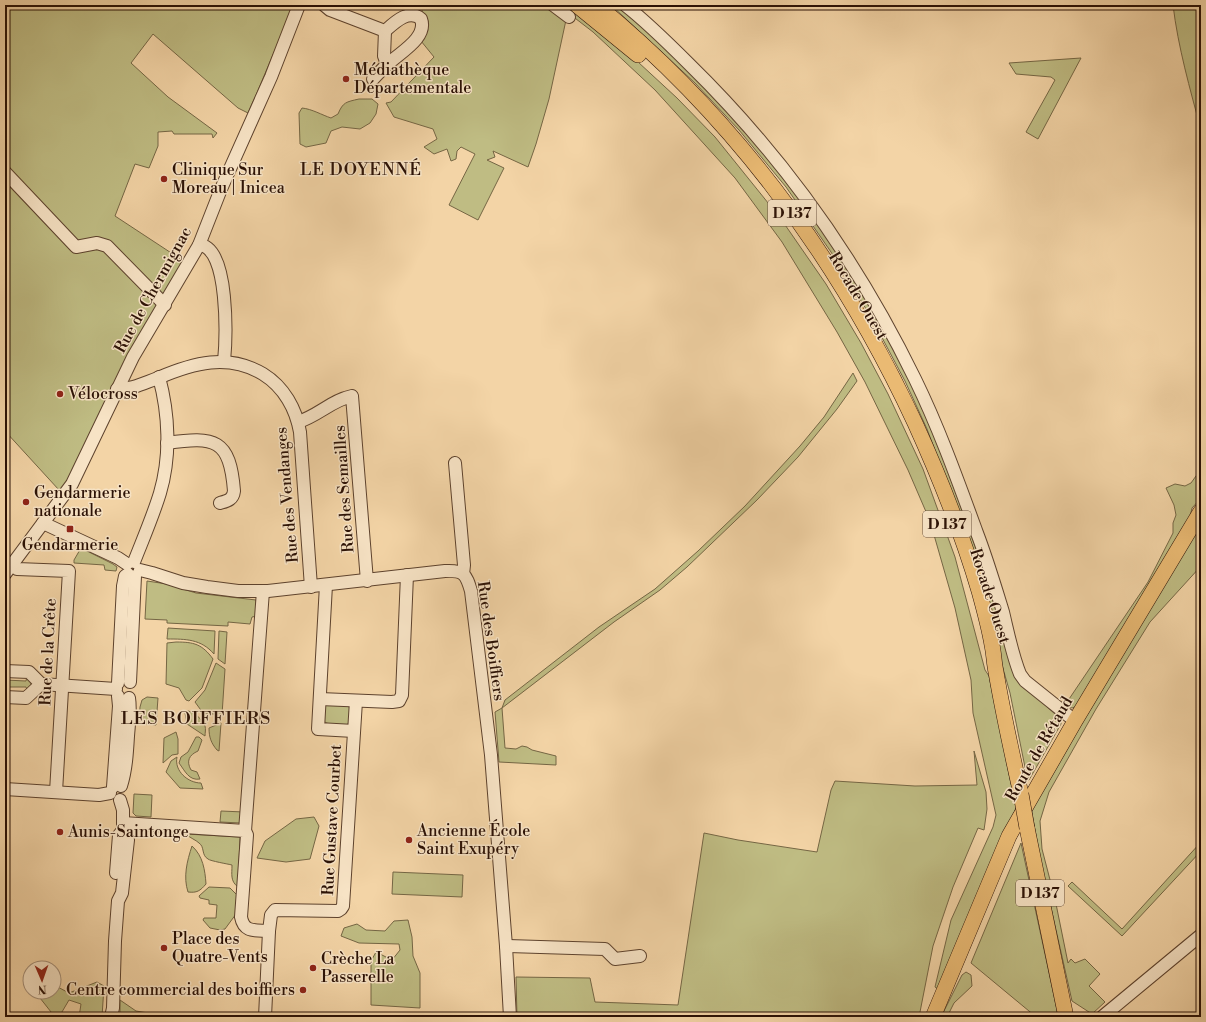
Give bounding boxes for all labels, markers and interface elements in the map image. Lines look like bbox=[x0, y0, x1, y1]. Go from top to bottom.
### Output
place label: Médiathèque Départementale bbox=[354, 60, 471, 98]
marker: Médiathèque Départementale bbox=[341, 74, 351, 84]
district label: LE DOYENNÉ bbox=[300, 158, 422, 181]
place label: Clinique Sur Moreau | Inicea bbox=[172, 160, 286, 198]
marker: Clinique Sur Moreau | Inicea bbox=[159, 174, 169, 184]
road number: D 137 bbox=[768, 200, 816, 226]
street label: Rue de Chermignac bbox=[110, 223, 196, 357]
street label: Rocade Ouest bbox=[824, 248, 892, 344]
place label: Vélocross bbox=[67, 384, 138, 404]
marker: Vélocross bbox=[55, 389, 65, 399]
street label: Rue des Semailles bbox=[330, 424, 358, 554]
street label: Rue des Vendanges bbox=[271, 426, 303, 564]
place label: Gendarmerie nationale bbox=[34, 483, 131, 521]
marker: Gendarmerie nationale bbox=[21, 497, 31, 507]
road number: D 137 bbox=[923, 511, 971, 537]
marker: Gendarmerie bbox=[65, 524, 75, 534]
place label: Gendarmerie bbox=[22, 535, 118, 555]
street label: Rocade Ouest bbox=[965, 546, 1015, 647]
street label: Rue des Boiffiers bbox=[473, 580, 509, 702]
street label: Rue de la Crête bbox=[35, 598, 61, 706]
street label: Route de Rétaud bbox=[1001, 693, 1077, 805]
district label: LES BOIFFIERS bbox=[121, 707, 271, 730]
street label: Rue Gustave Courbet bbox=[318, 744, 346, 896]
place label: Ancienne École Saint Exupéry bbox=[416, 819, 530, 859]
place label: Aunis-Saintonge bbox=[67, 822, 189, 842]
marker: Aunis-Saintonge bbox=[55, 827, 65, 837]
marker: Ancienne École Saint Exupéry bbox=[404, 835, 414, 845]
road number: D 137 bbox=[1016, 880, 1064, 906]
place label: Place des Quatre-Vents bbox=[172, 929, 268, 967]
marker: Place des Quatre-Vents bbox=[159, 943, 169, 953]
place label: Crèche La Passerelle bbox=[321, 949, 395, 987]
north arrow bbox=[22, 960, 62, 1000]
marker: Crèche La Passerelle bbox=[308, 963, 318, 973]
place label: Centre commercial des boiffiers bbox=[66, 980, 295, 1000]
text: N bbox=[37, 982, 47, 996]
marker: Centre commercial des boiffiers bbox=[298, 985, 308, 995]

